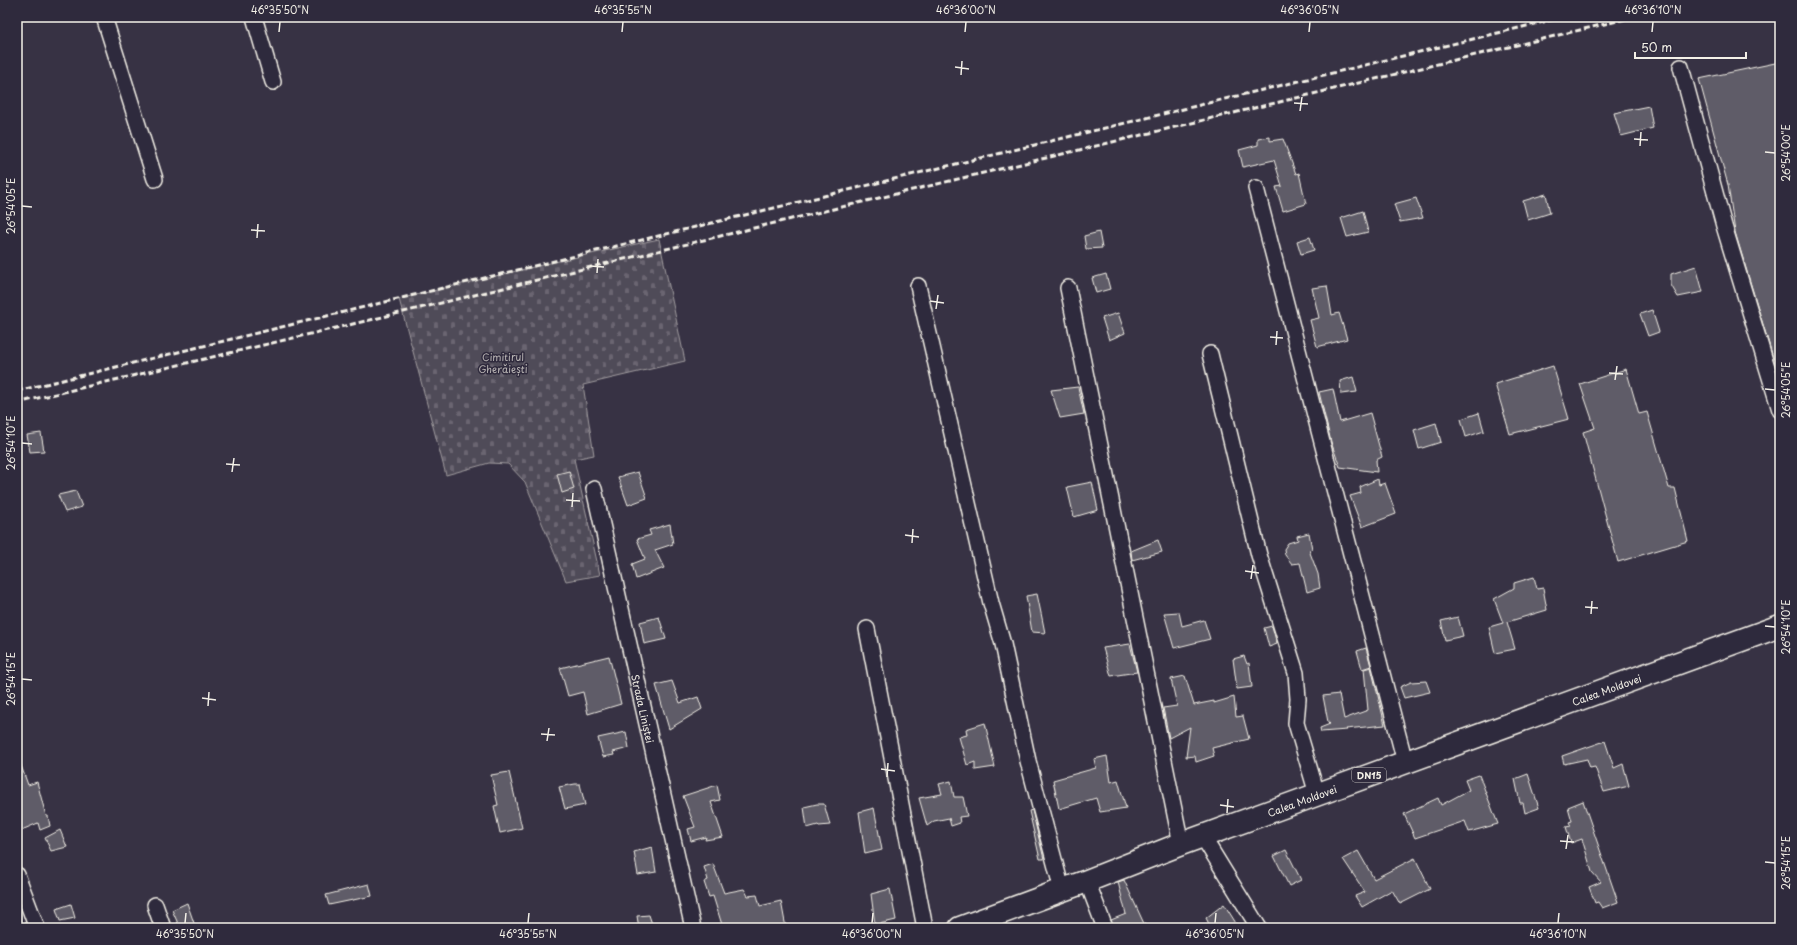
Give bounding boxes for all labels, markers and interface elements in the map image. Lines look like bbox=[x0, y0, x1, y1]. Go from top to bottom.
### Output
text: 46°35'50"N bbox=[251, 2, 309, 17]
text: 46°35'55"N bbox=[594, 2, 652, 17]
text: 46°36'00"N bbox=[936, 2, 996, 17]
text: 46°36'05"N bbox=[1281, 2, 1340, 17]
text: 46°36'10"N bbox=[1624, 2, 1682, 17]
scale bar bbox=[1635, 34, 1746, 60]
text: 50 m bbox=[1641, 38, 1672, 56]
text: 26°54'00"E bbox=[1778, 124, 1793, 182]
text: 26°54'05"E bbox=[3, 178, 18, 234]
park label: Cimitirul Gherăiești bbox=[478, 349, 528, 376]
text: 26°54'05"E bbox=[1778, 362, 1793, 418]
text: 26°54'10"E bbox=[3, 416, 18, 470]
text: 26°54'10"E bbox=[1778, 600, 1793, 654]
text: 26°54'15"E bbox=[3, 652, 18, 706]
street label: Calea Moldovei bbox=[1569, 670, 1643, 709]
street label: Strada Liniștei bbox=[628, 673, 659, 745]
road number: DN15 bbox=[1352, 768, 1386, 782]
street label: Calea Moldovei bbox=[1265, 780, 1339, 820]
text: 26°54'15"E bbox=[1778, 836, 1793, 890]
text: 46°35'50"N bbox=[156, 926, 214, 941]
text: 46°35'55"N bbox=[499, 926, 557, 941]
text: 46°36'00"N bbox=[842, 926, 902, 941]
text: 46°36'05"N bbox=[1186, 926, 1245, 941]
text: 46°36'10"N bbox=[1529, 926, 1587, 941]

